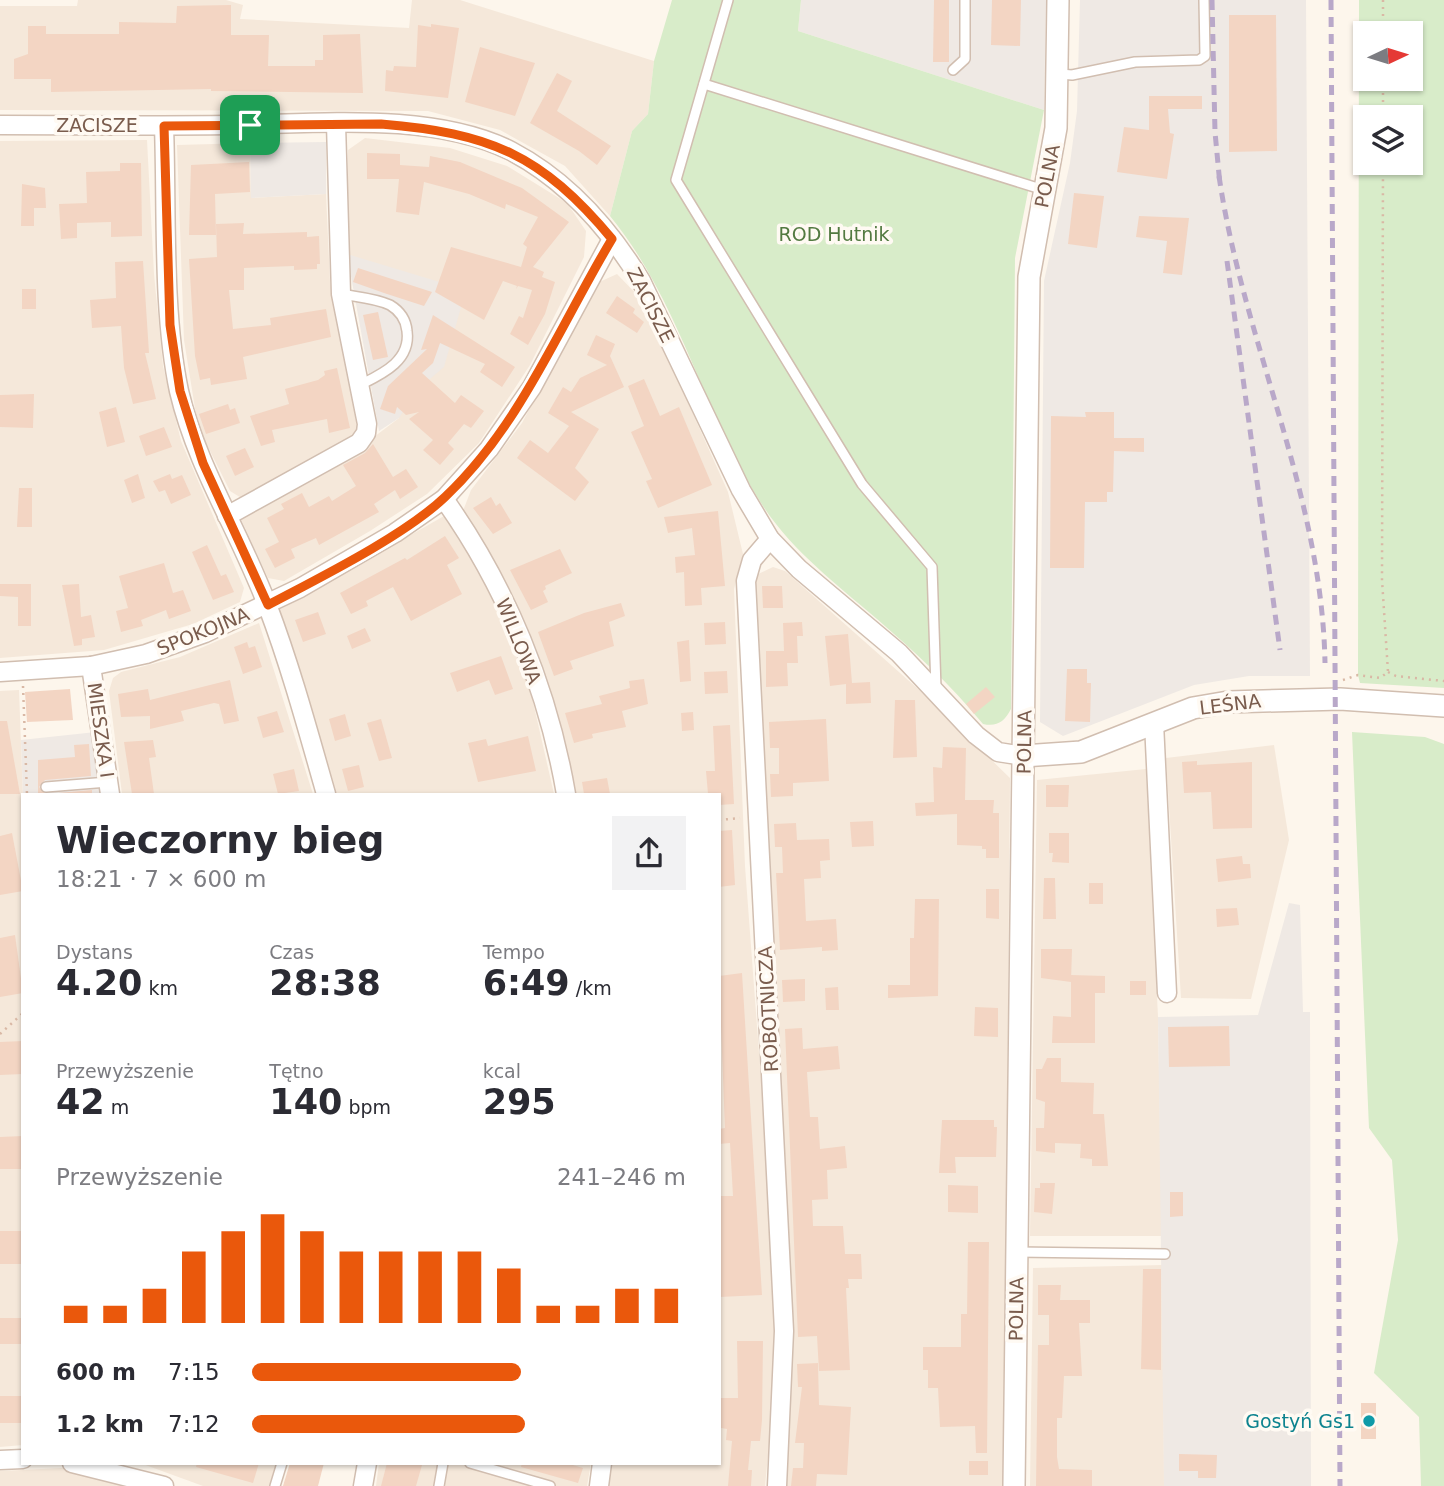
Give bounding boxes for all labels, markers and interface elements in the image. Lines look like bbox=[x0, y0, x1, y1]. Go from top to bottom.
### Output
north arrow bbox=[1353, 21, 1423, 91]
map controls bbox=[1353, 21, 1423, 175]
pin bbox=[220, 95, 280, 155]
button: layers bbox=[1353, 105, 1423, 175]
icon: arrive bbox=[231, 106, 269, 144]
street label: ZACISZE bbox=[56, 114, 138, 136]
street label: POLNA bbox=[1030, 142, 1064, 210]
park label: ROD Hutnik bbox=[779, 223, 889, 245]
street label: ZACISZE bbox=[623, 264, 679, 346]
street label: WILLOWA bbox=[492, 595, 546, 687]
street label: SPOKOJNA bbox=[154, 603, 252, 659]
street label: MIESZKA I bbox=[83, 681, 119, 779]
street label: LEŚNA bbox=[1198, 688, 1262, 719]
street label: POLNA bbox=[1012, 710, 1036, 774]
button: share bbox=[612, 816, 686, 890]
text: Wieczorny bieg bbox=[56, 818, 384, 862]
text: 18:21 · 7 × 600 m bbox=[56, 866, 266, 892]
text: Dystans bbox=[56, 941, 133, 963]
text: Czas bbox=[269, 941, 314, 963]
text: Tempo bbox=[483, 941, 545, 963]
street label: ROBOTNICZA bbox=[754, 945, 782, 1073]
text: 4.20 bbox=[56, 963, 142, 1003]
text: 28:38 bbox=[269, 963, 381, 1003]
text: 6:49 bbox=[483, 963, 570, 1003]
text: km bbox=[142, 977, 178, 999]
text: /km bbox=[570, 977, 612, 999]
text: Przewyższenie bbox=[56, 1060, 194, 1082]
text: Tętno bbox=[269, 1060, 324, 1082]
text: kcal bbox=[483, 1060, 521, 1082]
text: 42 bbox=[56, 1082, 105, 1122]
text: 140 bbox=[269, 1082, 342, 1122]
text: 295 bbox=[483, 1082, 556, 1122]
text: m bbox=[105, 1096, 129, 1118]
text: bpm bbox=[342, 1096, 391, 1118]
text: Przewyższenie bbox=[56, 1164, 223, 1190]
text: 241–246 m bbox=[557, 1164, 686, 1190]
street label: POLNA bbox=[1004, 1277, 1028, 1341]
text: 600 m bbox=[56, 1359, 136, 1385]
text: 7:15 bbox=[168, 1359, 220, 1385]
place label: Gostyń Gs1 bbox=[1245, 1410, 1355, 1432]
text: 1.2 km bbox=[56, 1411, 144, 1437]
text: 7:12 bbox=[168, 1411, 220, 1437]
marker: Gostyń Gs1 bbox=[1361, 1413, 1377, 1429]

